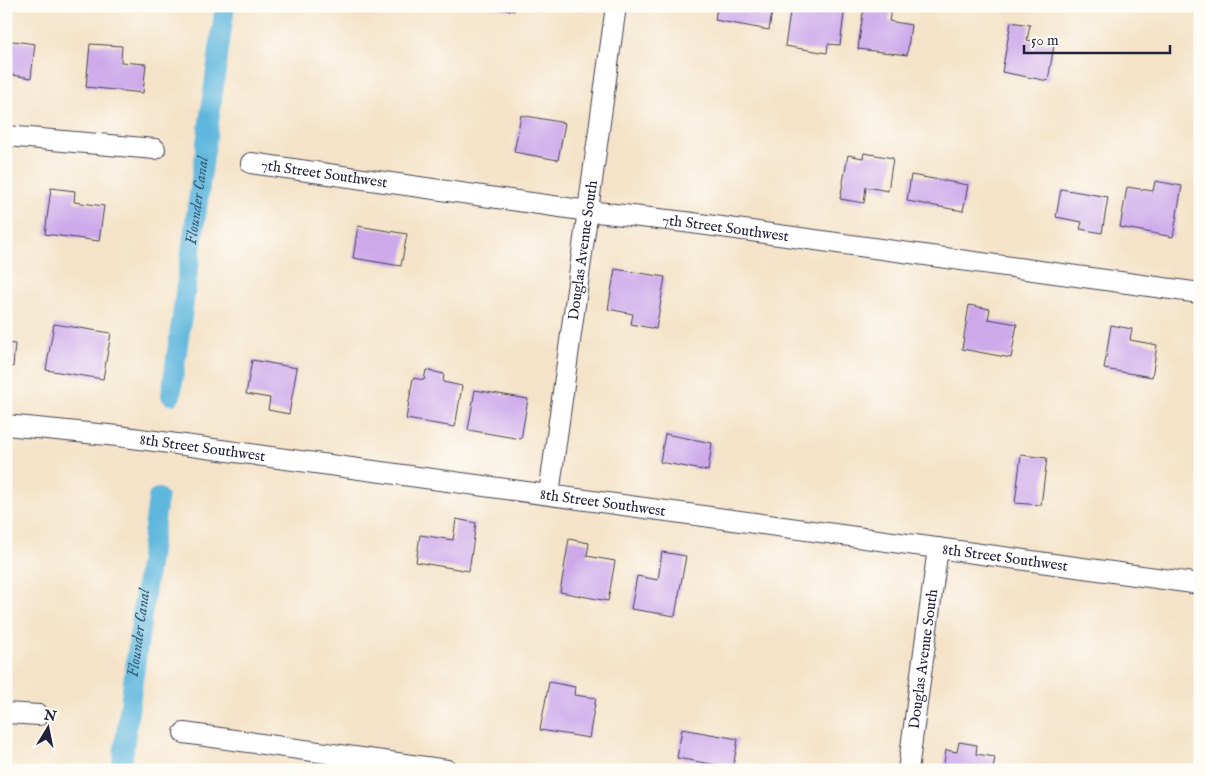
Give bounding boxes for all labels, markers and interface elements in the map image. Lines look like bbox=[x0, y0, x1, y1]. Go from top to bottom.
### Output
scale bar bbox=[1024, 22, 1170, 54]
text: 50 m bbox=[1031, 31, 1059, 50]
water label: Flounder Canal bbox=[182, 154, 214, 246]
street label: 7th Street Southwest bbox=[260, 155, 389, 192]
street label: Douglas Avenue South bbox=[563, 179, 601, 321]
street label: 7th Street Southwest bbox=[661, 210, 790, 246]
street label: 8th Street Southwest bbox=[139, 430, 267, 466]
street label: 8th Street Southwest bbox=[539, 484, 667, 520]
street label: 8th Street Southwest bbox=[941, 539, 1069, 575]
water label: Flounder Canal bbox=[124, 587, 156, 679]
street label: Douglas Avenue South bbox=[904, 588, 942, 730]
north arrow bbox=[22, 704, 72, 754]
text: N bbox=[42, 706, 58, 726]

